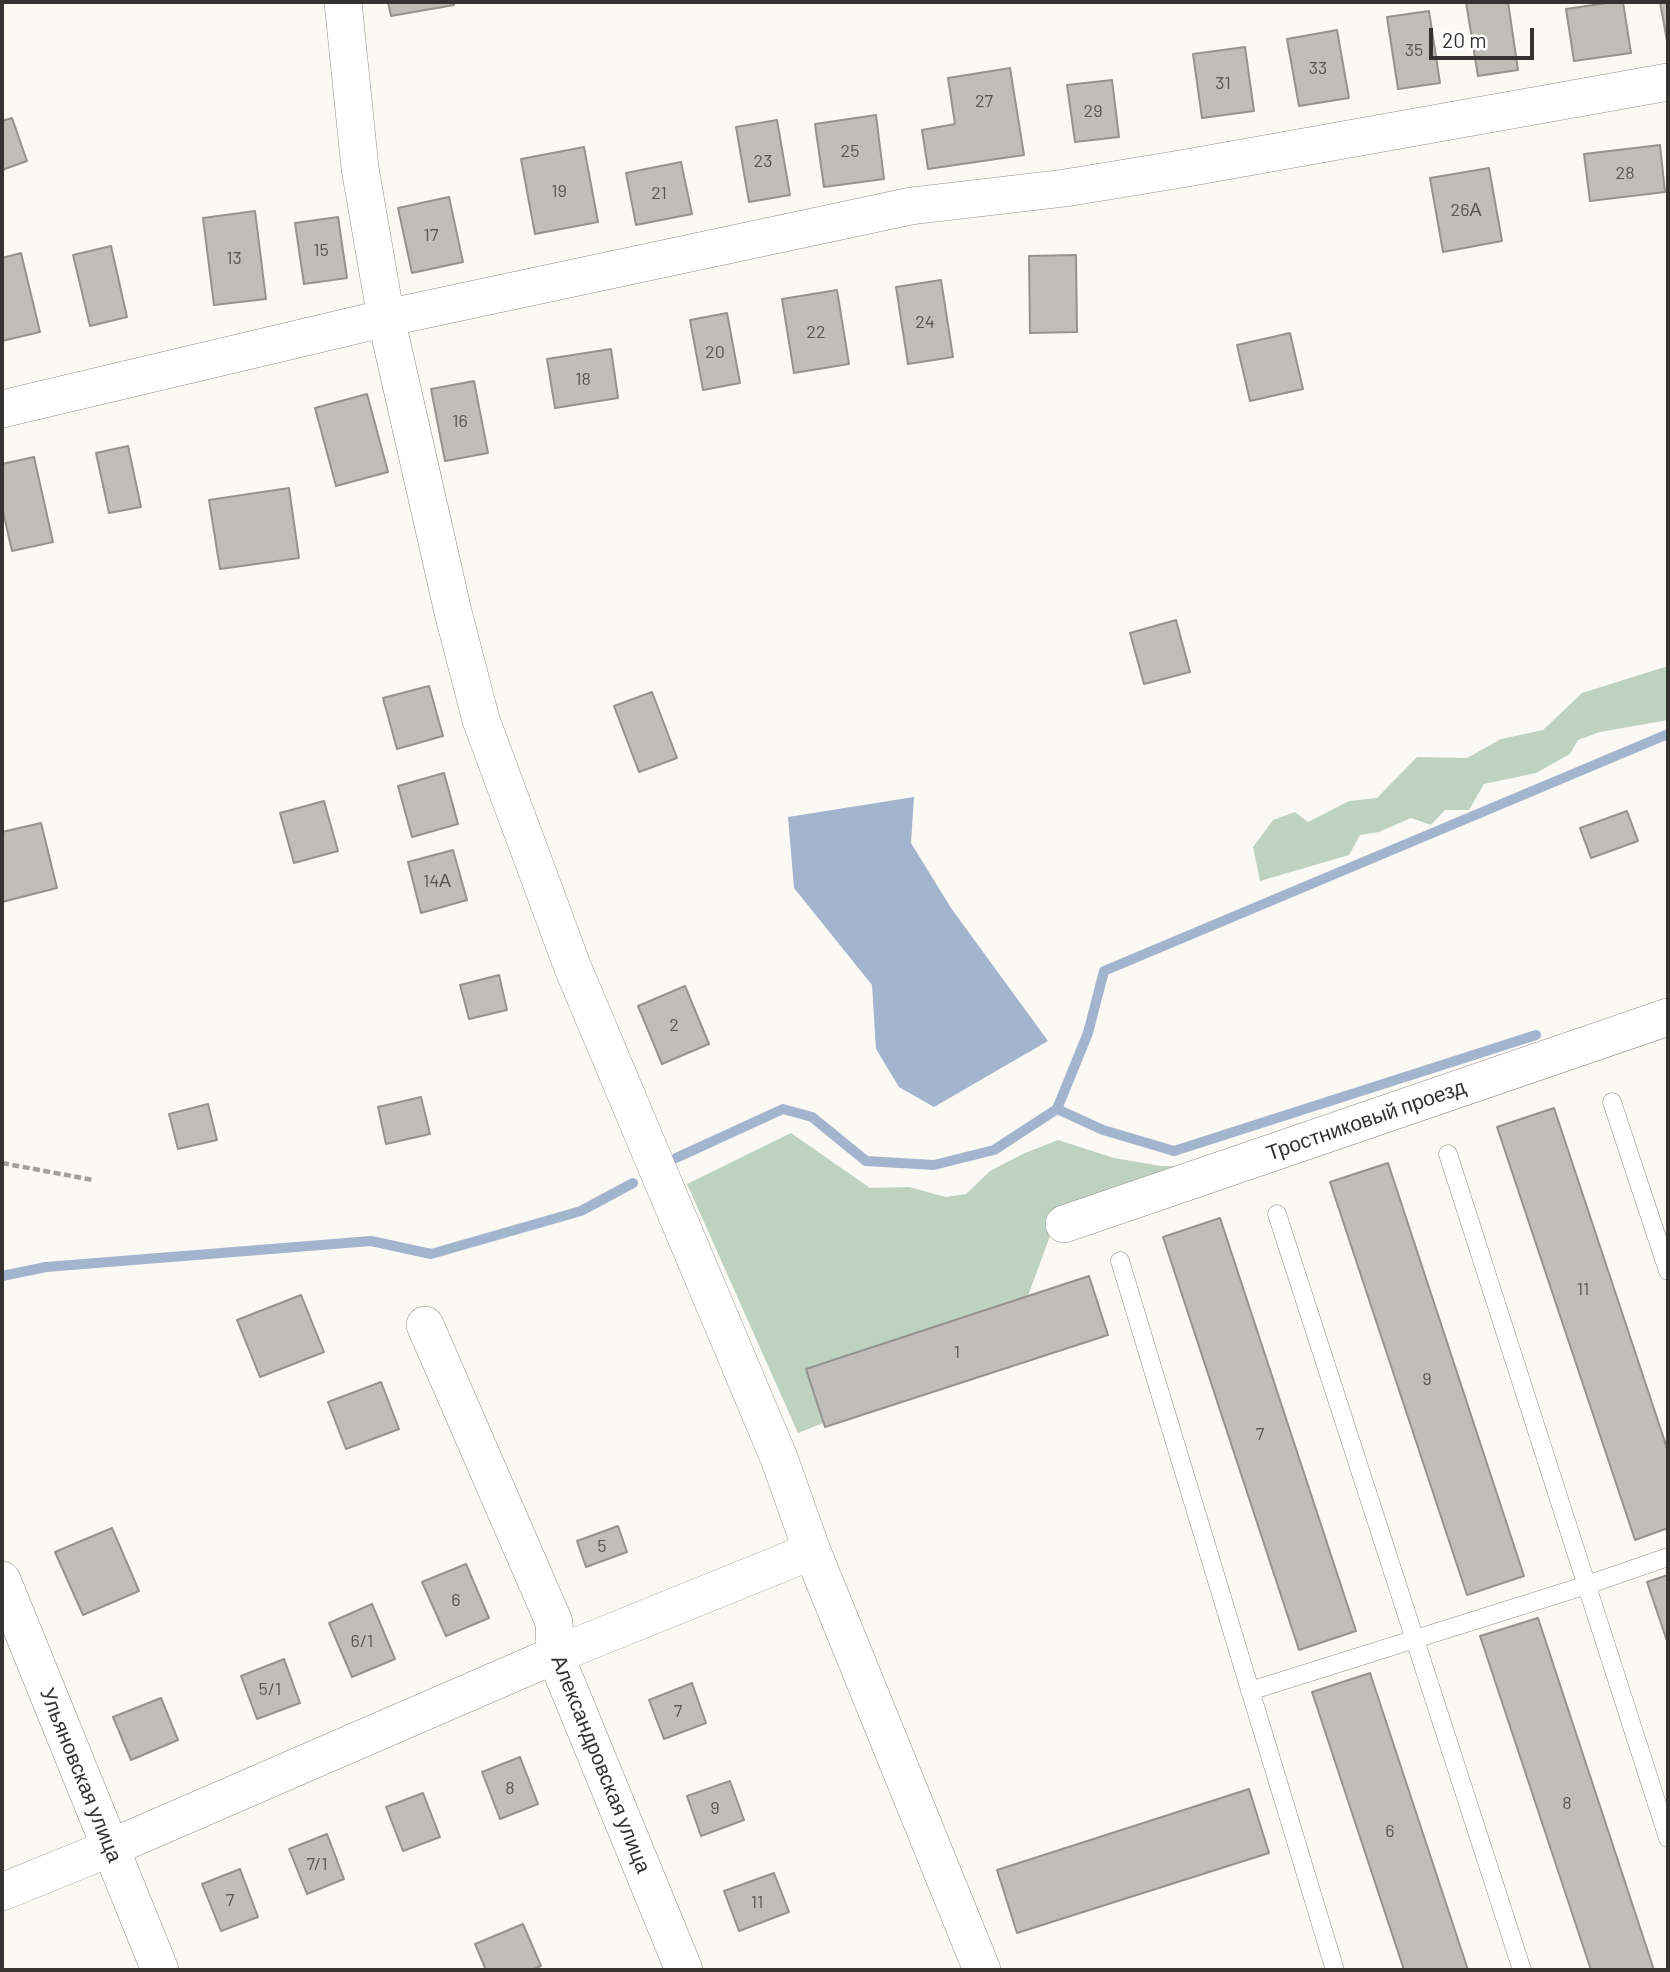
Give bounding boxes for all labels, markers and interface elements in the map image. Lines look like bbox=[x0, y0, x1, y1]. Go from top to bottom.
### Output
scale bar bbox=[1432, 14, 1537, 58]
text: 20 m bbox=[1442, 27, 1487, 52]
house number: 35 bbox=[1405, 39, 1423, 61]
house number: 33 bbox=[1309, 57, 1327, 79]
house number: 31 bbox=[1215, 72, 1231, 94]
house number: 27 bbox=[975, 90, 993, 112]
house number: 29 bbox=[1083, 100, 1103, 122]
house number: 25 bbox=[841, 140, 859, 162]
house number: 23 bbox=[754, 150, 772, 172]
house number: 28 bbox=[1615, 162, 1635, 184]
house number: 19 bbox=[551, 180, 567, 202]
house number: 21 bbox=[651, 182, 667, 204]
house number: 26А bbox=[1451, 199, 1481, 221]
house number: 17 bbox=[424, 224, 438, 246]
house number: 15 bbox=[313, 239, 329, 261]
house number: 13 bbox=[226, 247, 242, 269]
house number: 24 bbox=[915, 311, 935, 333]
house number: 22 bbox=[806, 321, 826, 343]
house number: 20 bbox=[705, 341, 725, 363]
house number: 18 bbox=[575, 368, 591, 390]
house number: 16 bbox=[452, 410, 468, 432]
house number: 14А bbox=[423, 870, 451, 892]
house number: 2 bbox=[669, 1014, 679, 1036]
street label: Тростниковый проезд bbox=[1263, 1074, 1469, 1166]
house number: 11 bbox=[1577, 1278, 1589, 1300]
house number: 1 bbox=[954, 1341, 960, 1363]
house number: 9 bbox=[1422, 1368, 1432, 1390]
house number: 7 bbox=[1256, 1423, 1264, 1445]
house number: 5 bbox=[597, 1535, 607, 1557]
house number: 6 bbox=[451, 1589, 461, 1611]
house number: 6/1 bbox=[351, 1630, 373, 1652]
street label: Александровская улица bbox=[546, 1651, 656, 1877]
house number: 5/1 bbox=[259, 1678, 281, 1700]
street label: Ульяновская улица bbox=[35, 1684, 127, 1866]
house number: 7 bbox=[674, 1700, 682, 1722]
house number: 8 bbox=[505, 1777, 515, 1799]
house number: 8 bbox=[1562, 1792, 1572, 1814]
house number: 9 bbox=[710, 1797, 720, 1819]
house number: 6 bbox=[1385, 1820, 1395, 1842]
house number: 7/1 bbox=[307, 1853, 327, 1875]
house number: 7 bbox=[226, 1889, 234, 1911]
house number: 11 bbox=[751, 1891, 763, 1913]

